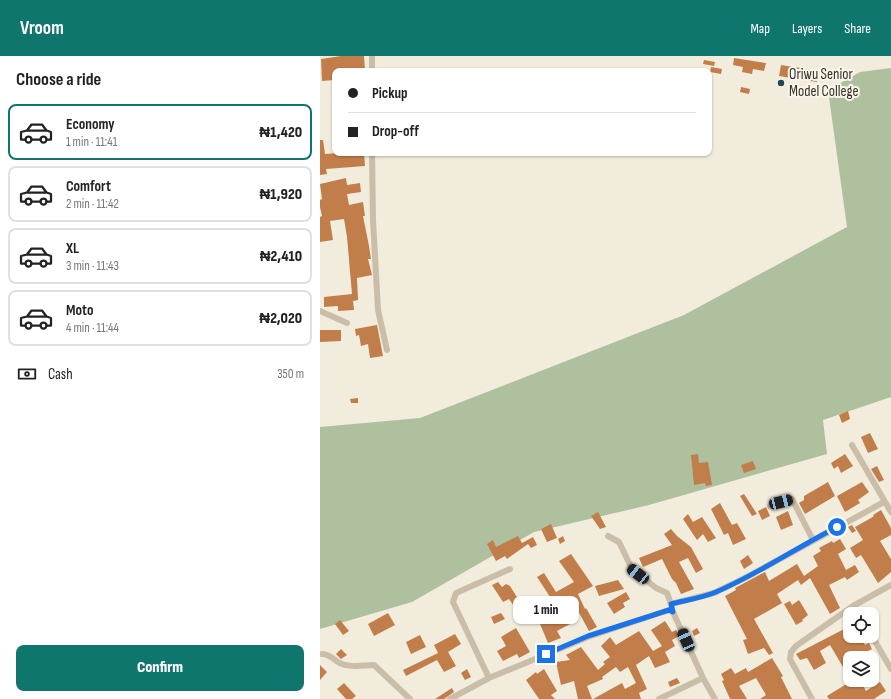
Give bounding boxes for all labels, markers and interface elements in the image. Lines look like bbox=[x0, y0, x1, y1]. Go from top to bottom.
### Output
text: Vroom bbox=[20, 17, 64, 40]
text: Map bbox=[750, 20, 770, 37]
text: Layers bbox=[792, 20, 822, 37]
text: Share bbox=[844, 20, 871, 37]
place label: Oriwu Senior Model College bbox=[789, 65, 859, 101]
text: Choose a ride bbox=[16, 69, 101, 90]
marker: Oriwu Senior Model College bbox=[776, 78, 786, 88]
text: Pickup bbox=[372, 84, 408, 103]
icon: car bbox=[18, 114, 54, 150]
text: Economy bbox=[66, 115, 115, 134]
text: Drop-off bbox=[372, 122, 419, 141]
text: ₦1,420 bbox=[259, 123, 302, 142]
text: 1 min · 11:41 bbox=[66, 134, 117, 150]
icon: car bbox=[18, 176, 54, 212]
text: Comfort bbox=[66, 177, 111, 196]
text: ₦1,920 bbox=[260, 185, 302, 204]
text: 2 min · 11:42 bbox=[66, 196, 119, 212]
icon: car bbox=[18, 238, 54, 274]
text: XL bbox=[66, 239, 79, 258]
text: ₦2,410 bbox=[260, 247, 302, 266]
text: 3 min · 11:43 bbox=[66, 258, 119, 274]
icon: car bbox=[18, 300, 54, 336]
text: Moto bbox=[66, 301, 93, 320]
text: ₦2,020 bbox=[259, 309, 302, 328]
text: 4 min · 11:44 bbox=[66, 320, 119, 336]
icon: cash bbox=[16, 363, 38, 385]
text: Cash bbox=[48, 365, 73, 384]
text: 350 m bbox=[277, 366, 304, 382]
car bbox=[768, 493, 794, 511]
route start bbox=[828, 518, 846, 536]
car bbox=[625, 562, 651, 586]
callout: 1 min bbox=[513, 596, 579, 624]
text: 1 min bbox=[534, 602, 558, 618]
map controls bbox=[843, 607, 879, 687]
button: locate bbox=[843, 607, 879, 643]
car bbox=[676, 627, 696, 653]
button: Confirm bbox=[16, 645, 304, 691]
route end bbox=[537, 645, 555, 663]
button: layers bbox=[843, 651, 879, 687]

